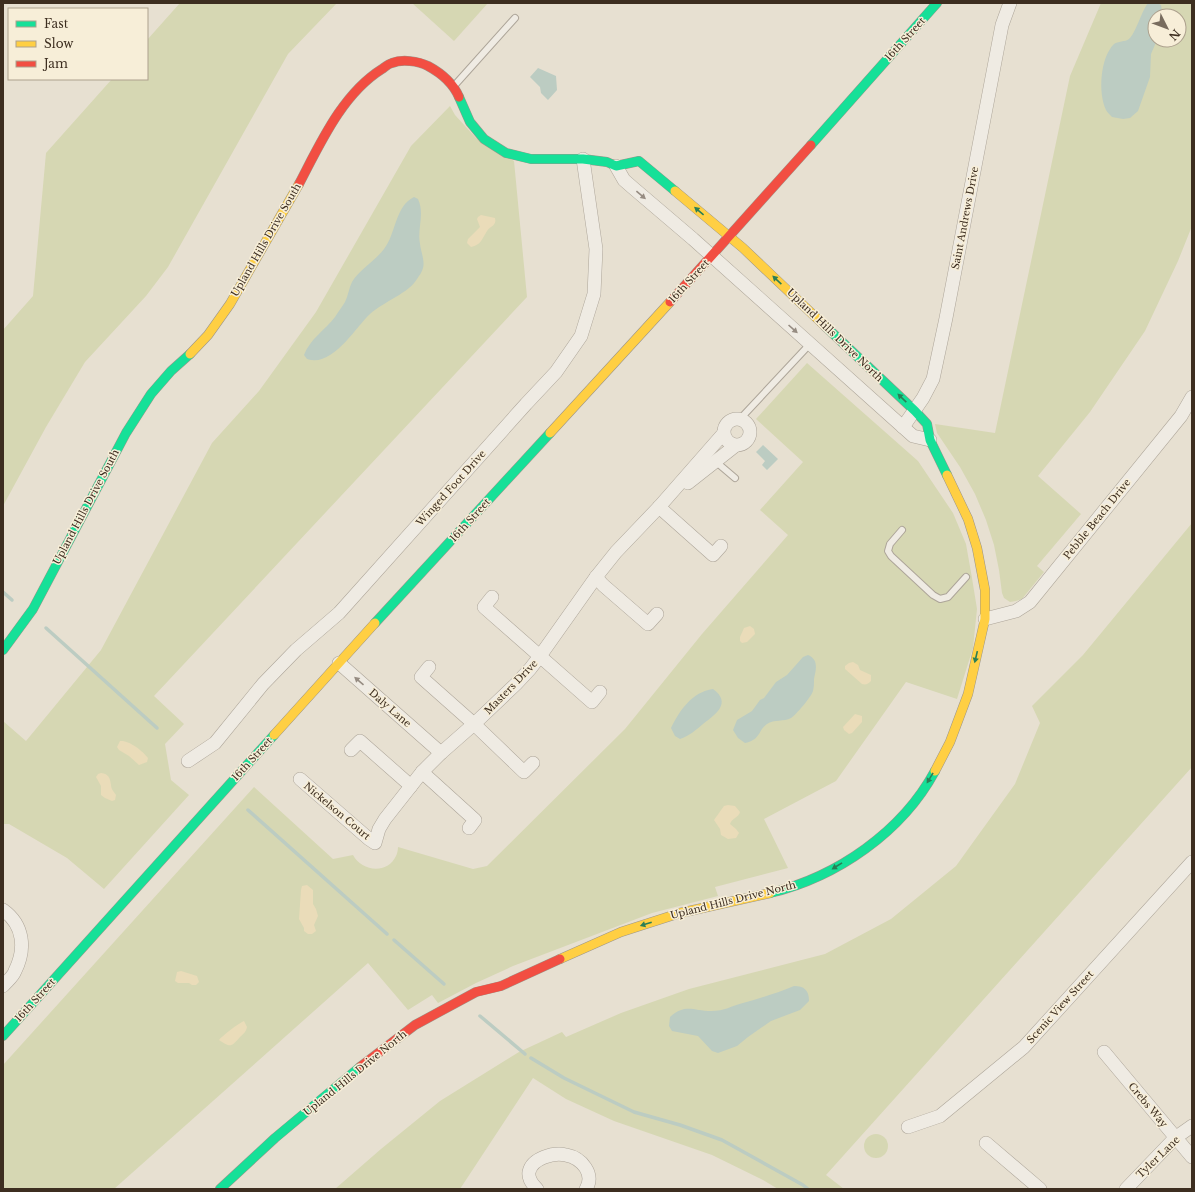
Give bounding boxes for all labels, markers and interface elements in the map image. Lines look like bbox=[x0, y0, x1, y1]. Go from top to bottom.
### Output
legend bbox=[8, 8, 148, 80]
north arrow bbox=[1147, 8, 1187, 48]
street label: 16th Street bbox=[882, 14, 928, 64]
text: Fast bbox=[44, 16, 69, 31]
text: N bbox=[1165, 26, 1183, 44]
text: Slow bbox=[44, 36, 74, 51]
text: Jam bbox=[42, 56, 68, 71]
street label: Saint Andrews Drive bbox=[949, 165, 981, 271]
street label: Upland Hills Drive South bbox=[228, 181, 304, 299]
one-way arrow bbox=[636, 190, 647, 199]
one-way arrow bbox=[694, 207, 705, 216]
street label: 16th Street bbox=[666, 256, 712, 306]
one-way arrow bbox=[772, 275, 782, 284]
street label: Upland Hills Drive North bbox=[784, 285, 886, 385]
one-way arrow bbox=[788, 324, 798, 333]
one-way arrow bbox=[897, 393, 907, 403]
street label: Upland Hills Drive South bbox=[50, 447, 122, 567]
street label: Winged Foot Drive bbox=[413, 447, 489, 529]
street label: Pebble Beach Drive bbox=[1061, 476, 1134, 562]
street label: 16th Street bbox=[447, 495, 493, 545]
one-way arrow bbox=[973, 651, 979, 663]
street label: Masters Drive bbox=[482, 657, 541, 717]
one-way arrow bbox=[354, 676, 364, 685]
street label: Daly Lane bbox=[366, 686, 414, 730]
street label: 16th Street bbox=[229, 734, 275, 784]
one-way arrow bbox=[927, 772, 934, 784]
street label: Nickelson Court bbox=[301, 779, 373, 843]
one-way arrow bbox=[832, 862, 842, 870]
street label: Upland Hills Drive North bbox=[669, 878, 797, 922]
one-way arrow bbox=[640, 921, 652, 927]
street label: Scenic View Street bbox=[1024, 968, 1096, 1046]
street label: 16th Street bbox=[12, 975, 58, 1025]
street label: Upland Hills Drive North bbox=[301, 1027, 409, 1119]
street label: Crebs Way bbox=[1125, 1080, 1171, 1131]
street label: Tyler Lane bbox=[1134, 1133, 1183, 1181]

